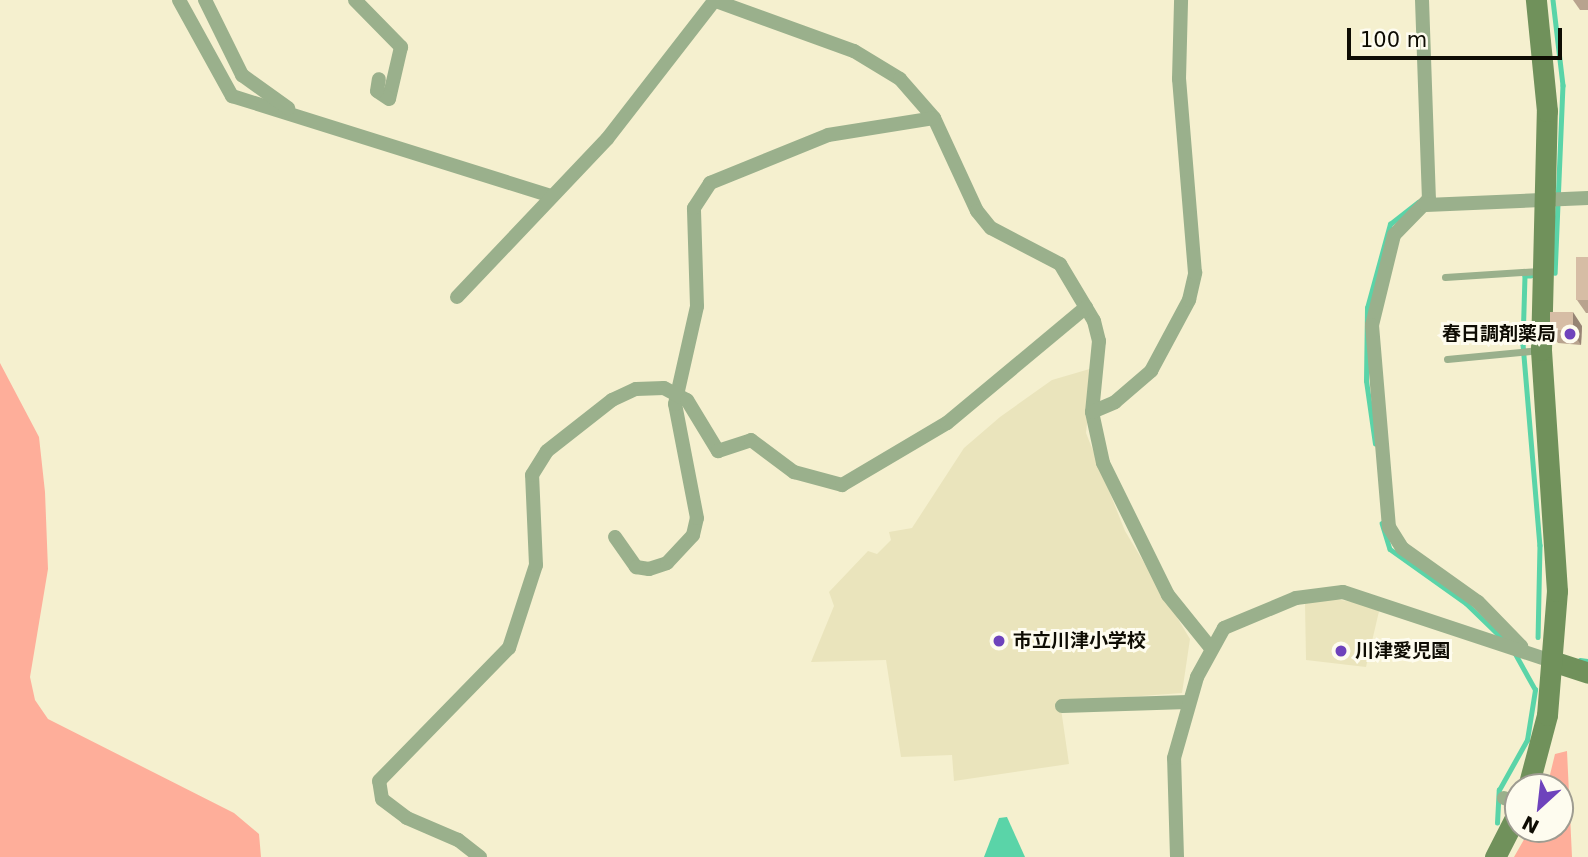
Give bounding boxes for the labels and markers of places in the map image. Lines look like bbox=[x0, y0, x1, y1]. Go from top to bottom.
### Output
place label: 春日調剤薬局 bbox=[1442, 323, 1556, 345]
marker: 春日調剤薬局 bbox=[1562, 326, 1578, 342]
place label: 市立川津小学校 bbox=[1013, 630, 1146, 652]
marker: 市立川津小学校 bbox=[991, 633, 1007, 649]
place label: 川津愛児園 bbox=[1355, 640, 1450, 662]
marker: 川津愛児園 bbox=[1333, 643, 1349, 659]

